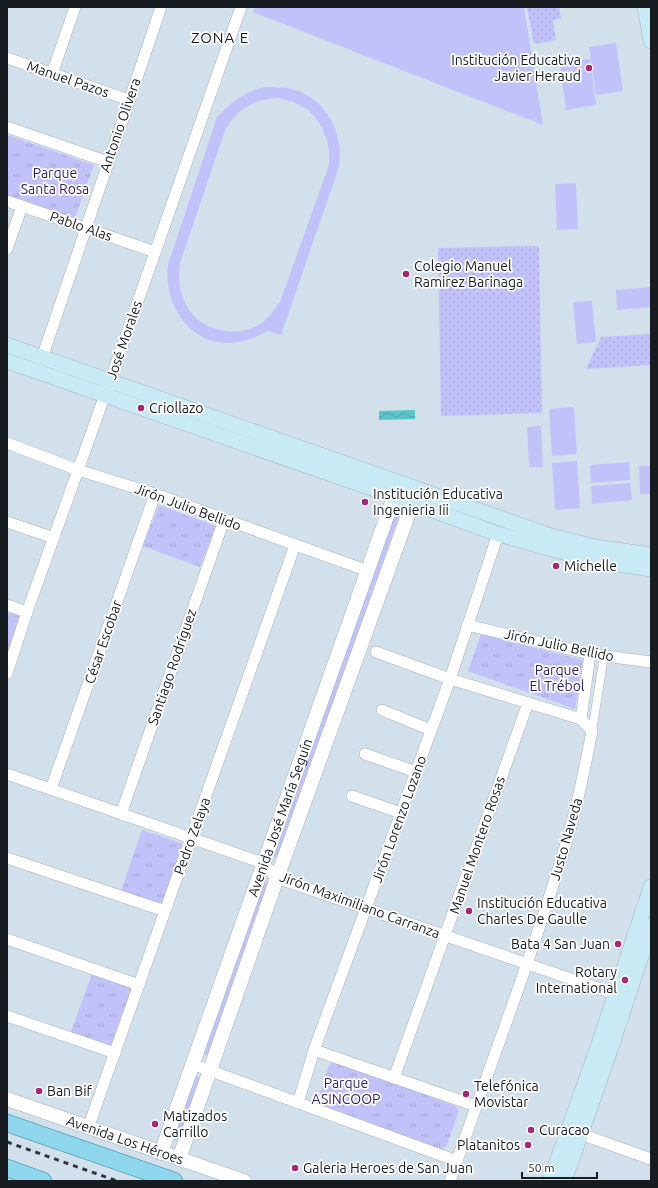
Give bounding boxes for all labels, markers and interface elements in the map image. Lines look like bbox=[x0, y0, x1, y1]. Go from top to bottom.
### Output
district label: ZONA E bbox=[191, 29, 249, 46]
place label: Institución Educativa Javier Heraud bbox=[451, 52, 581, 84]
street label: Manuel Pazos bbox=[25, 57, 111, 101]
marker: Institución Educativa Javier Heraud bbox=[584, 63, 594, 73]
street label: Antonio Olivera bbox=[96, 76, 144, 174]
park label: Parque Santa Rosa bbox=[21, 165, 89, 197]
street label: Pablo Alas bbox=[48, 208, 114, 244]
place label: Colegio Manuel Ramirez Barinaga bbox=[414, 258, 523, 290]
marker: Colegio Manuel Ramirez Barinaga bbox=[401, 269, 411, 279]
street label: José Morales bbox=[103, 298, 145, 382]
place label: Criollazo bbox=[149, 400, 204, 416]
marker: Criollazo bbox=[136, 403, 146, 413]
street label: Jirón Julio Bellido bbox=[133, 480, 243, 534]
place label: Institución Educativa Ingenieria Iii bbox=[373, 486, 503, 518]
marker: Institución Educativa Ingenieria Iii bbox=[360, 497, 370, 507]
place label: Michelle bbox=[564, 558, 617, 574]
marker: Michelle bbox=[551, 561, 561, 571]
street label: César Escobar bbox=[81, 597, 125, 686]
street label: Santiago Rodríguez bbox=[145, 607, 199, 727]
street label: Jirón Julio Bellido bbox=[503, 626, 615, 664]
park label: Parque El Trébol bbox=[529, 662, 585, 694]
street label: Avenida José María Seguín bbox=[245, 736, 315, 899]
street label: Jirón Lorenzo Lozano bbox=[369, 753, 429, 885]
street label: Manuel Montero Rosas bbox=[446, 774, 508, 916]
street label: Pedro Zelaya bbox=[171, 795, 213, 877]
street label: Justo Naveda bbox=[547, 796, 585, 882]
street label: Jirón Maximiliano Carranza bbox=[278, 869, 442, 941]
place label: Institución Educativa Charles De Gaulle bbox=[477, 895, 607, 927]
marker: Institución Educativa Charles De Gaulle bbox=[464, 906, 474, 916]
place label: Bata 4 San Juan bbox=[511, 936, 610, 952]
marker: Bata 4 San Juan bbox=[613, 939, 623, 949]
place label: Rotary International bbox=[536, 964, 617, 996]
marker: Rotary International bbox=[620, 975, 630, 985]
park label: Parque ASINCOOP bbox=[312, 1075, 380, 1107]
place label: Telefónica Movistar bbox=[474, 1078, 539, 1110]
place label: Ban Bif bbox=[47, 1083, 93, 1099]
marker: Ban Bif bbox=[34, 1086, 44, 1096]
marker: Telefónica Movistar bbox=[461, 1089, 471, 1099]
place label: Matizados Carrillo bbox=[163, 1108, 227, 1140]
street label: Avenida Los Héroes bbox=[64, 1112, 186, 1168]
marker: Matizados Carrillo bbox=[150, 1119, 160, 1129]
place label: Curacao bbox=[539, 1122, 590, 1138]
marker: Curacao bbox=[526, 1125, 536, 1135]
place label: Platanitos bbox=[457, 1137, 520, 1153]
marker: Platanitos bbox=[523, 1140, 533, 1150]
scale bar bbox=[522, 1154, 597, 1180]
place label: Galeria Heroes de San Juan bbox=[303, 1160, 473, 1176]
text: 50 m bbox=[528, 1161, 555, 1174]
marker: Galeria Heroes de San Juan bbox=[290, 1163, 300, 1173]

